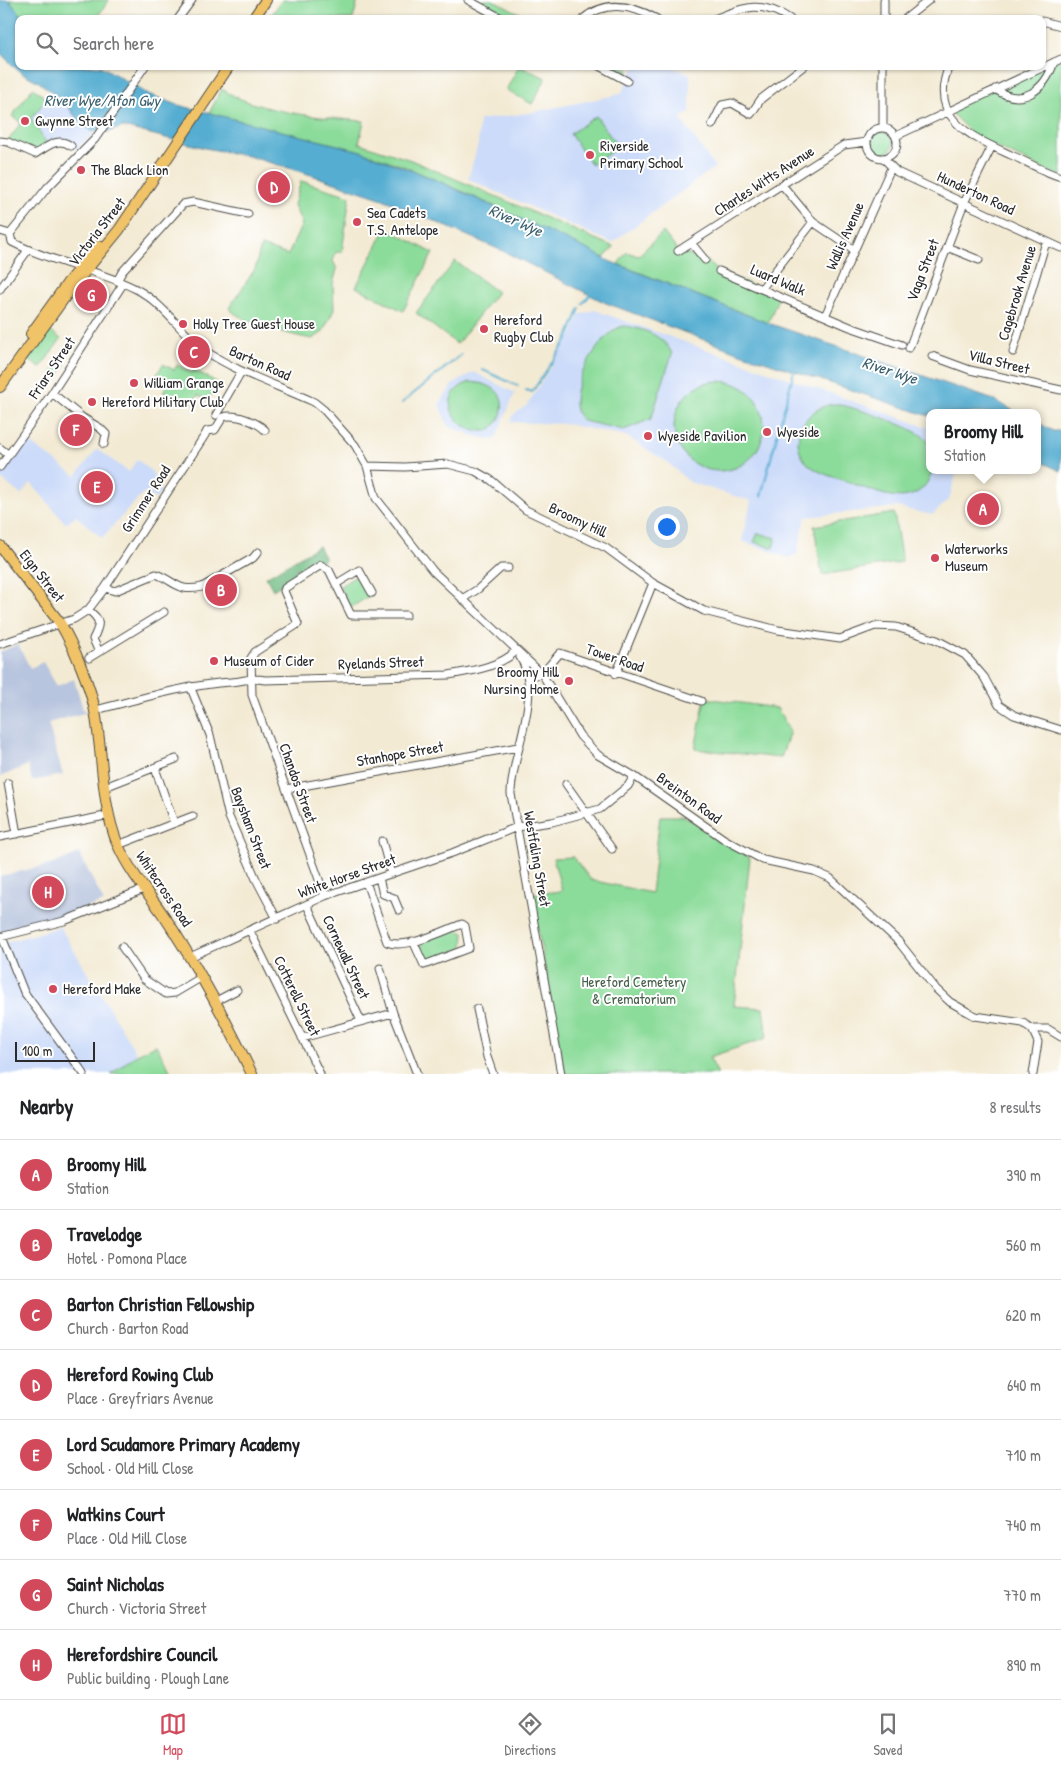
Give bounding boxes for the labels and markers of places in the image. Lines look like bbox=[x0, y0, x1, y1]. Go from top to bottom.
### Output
place label: Gwynne Street bbox=[35, 110, 114, 131]
marker: Gwynne Street bbox=[19, 115, 31, 127]
place label: Riverside Primary School bbox=[600, 135, 683, 173]
marker: Riverside Primary School bbox=[584, 149, 596, 161]
place label: The Black Lion bbox=[91, 159, 169, 180]
marker: The Black Lion bbox=[75, 164, 87, 176]
pin: D bbox=[258, 168, 290, 206]
place label: Sea Cadets T.S. Antelope bbox=[367, 202, 438, 240]
marker: Sea Cadets T.S. Antelope bbox=[351, 216, 363, 228]
pin: G bbox=[75, 276, 107, 314]
place label: Hereford Rugby Club bbox=[494, 309, 554, 347]
place label: Holly Tree Guest House bbox=[193, 313, 315, 334]
marker: Holly Tree Guest House bbox=[177, 318, 189, 330]
marker: Hereford Rugby Club bbox=[478, 323, 490, 335]
pin: C bbox=[178, 333, 210, 371]
place label: William Grange bbox=[144, 372, 224, 393]
marker: William Grange bbox=[128, 377, 140, 389]
place label: Hereford Military Club bbox=[102, 391, 224, 412]
marker: Hereford Military Club bbox=[86, 396, 98, 408]
pin: F bbox=[60, 411, 92, 449]
place label: Wyeside bbox=[777, 421, 820, 442]
place label: Wyeside Pavilion bbox=[658, 425, 747, 446]
marker: Wyeside bbox=[761, 426, 773, 438]
marker: Wyeside Pavilion bbox=[642, 430, 654, 442]
pin: E bbox=[81, 468, 113, 506]
pin: A bbox=[967, 490, 999, 528]
place label: Waterworks Museum bbox=[945, 538, 1008, 576]
marker: Waterworks Museum bbox=[929, 552, 941, 564]
pin: B bbox=[205, 571, 237, 609]
place label: Museum of Cider bbox=[224, 650, 315, 671]
marker: Museum of Cider bbox=[208, 655, 220, 667]
place label: Broomy Hill Nursing Home bbox=[484, 661, 560, 699]
marker: Broomy Hill Nursing Home bbox=[563, 675, 575, 687]
pin: H bbox=[32, 873, 64, 911]
place label: Hereford Make bbox=[63, 978, 141, 999]
marker: Hereford Make bbox=[47, 983, 59, 995]

